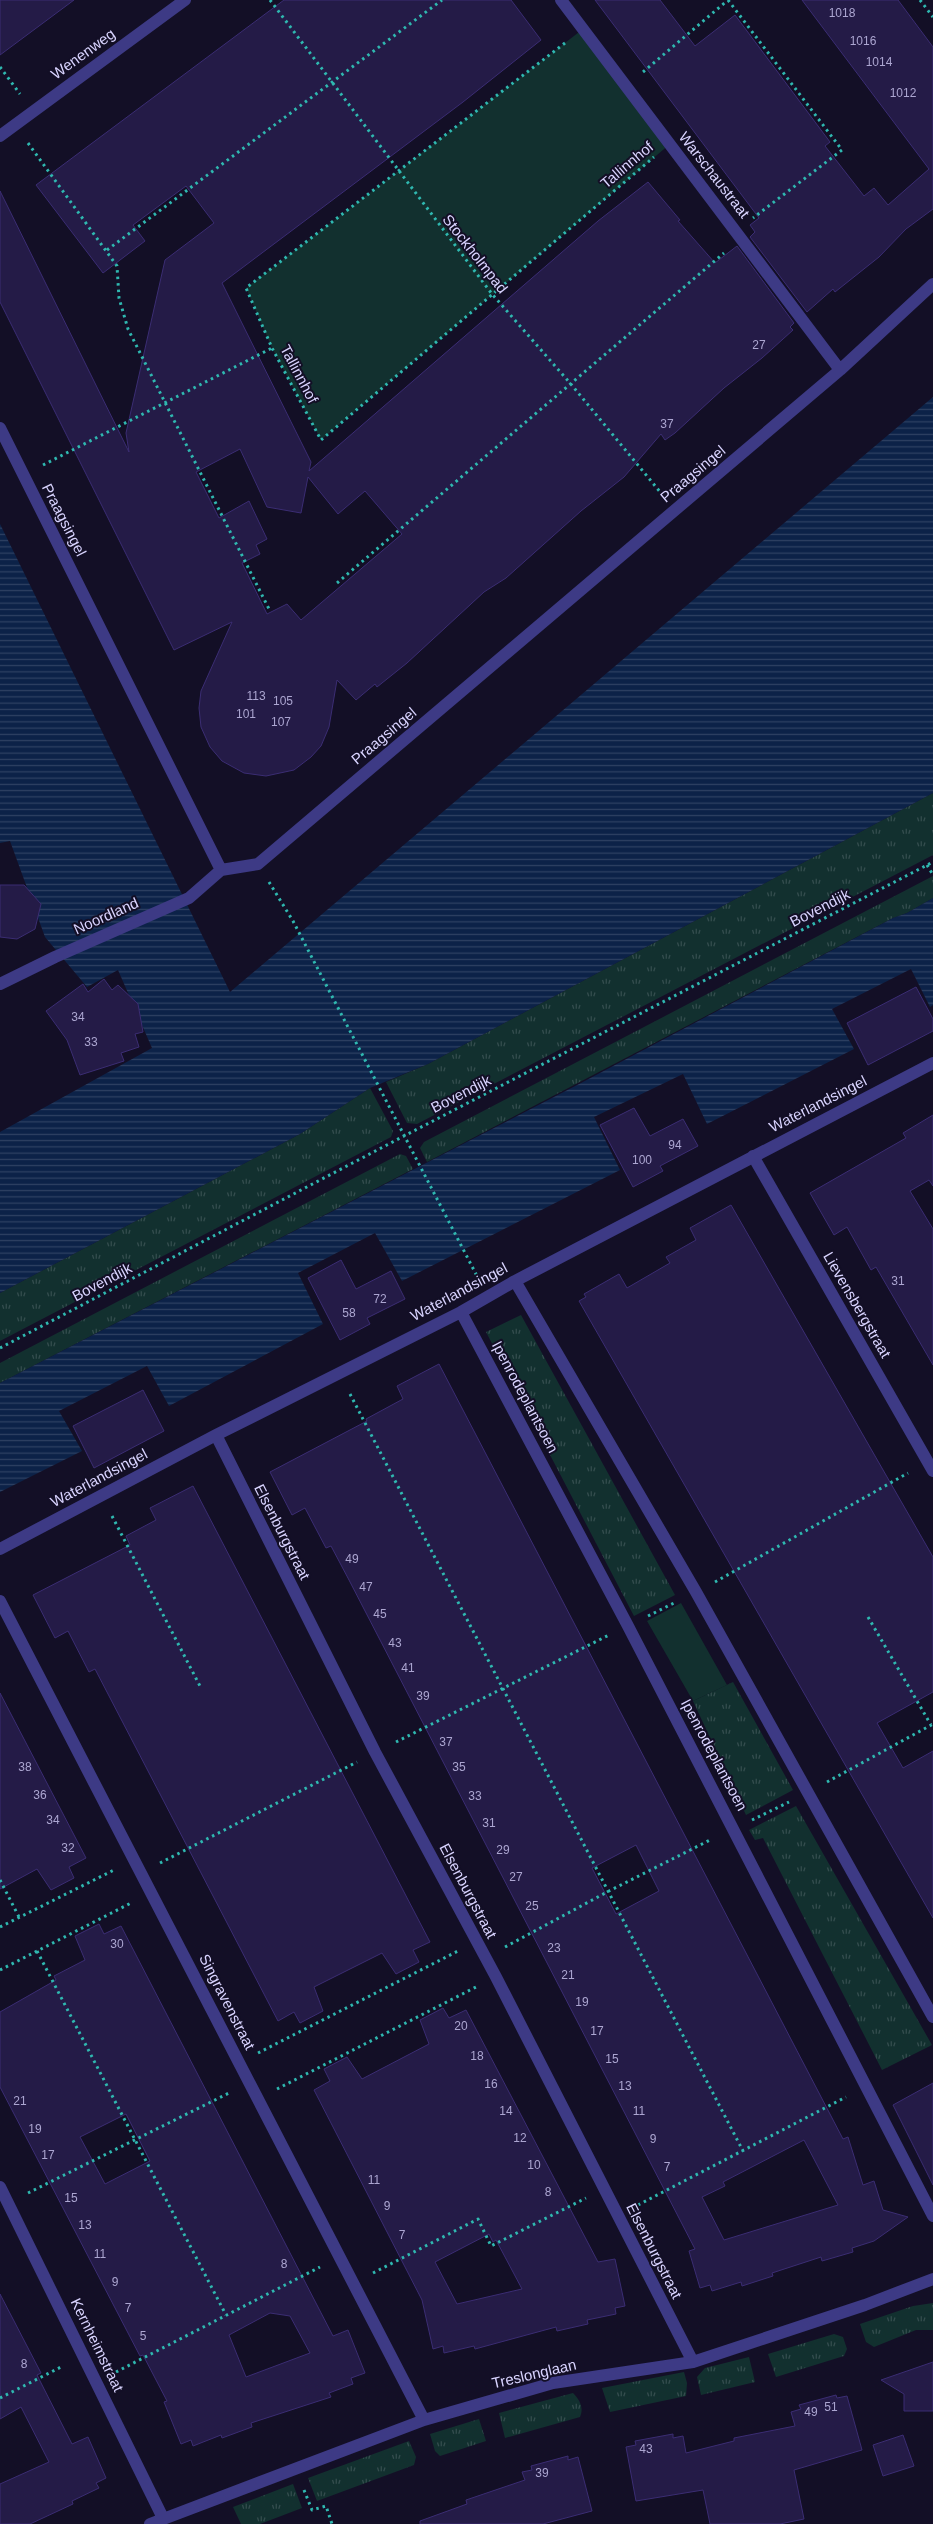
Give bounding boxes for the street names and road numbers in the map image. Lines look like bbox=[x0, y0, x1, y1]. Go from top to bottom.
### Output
street label: Wenenweg bbox=[47, 25, 118, 82]
street label: Warschaustraat bbox=[676, 128, 754, 222]
street label: Tallinnhof bbox=[597, 137, 657, 192]
street label: Stockholmpad bbox=[439, 211, 511, 296]
street label: Tallinnhof bbox=[277, 342, 322, 406]
street label: Praagsingel bbox=[657, 442, 728, 506]
street label: Praagsingel bbox=[39, 481, 90, 559]
street label: Praagsingel bbox=[348, 704, 419, 768]
street label: Bovendijk bbox=[787, 885, 853, 930]
street label: Noordland bbox=[71, 894, 141, 937]
street label: Bovendijk bbox=[428, 1071, 494, 1116]
street label: Waterlandsingel bbox=[766, 1072, 869, 1135]
street label: Lievensbergstraat bbox=[820, 1249, 895, 1361]
street label: Bovendijk bbox=[69, 1259, 135, 1304]
street label: Waterlandsingel bbox=[408, 1259, 510, 1324]
street label: Ipenrodeplantsoen bbox=[489, 1338, 562, 1456]
street label: Waterlandsingel bbox=[48, 1445, 150, 1510]
street label: Elsenburgstraat bbox=[251, 1481, 314, 1583]
street label: Ipenrodeplantsoen bbox=[678, 1696, 751, 1814]
street label: Elsenburgstraat bbox=[436, 1840, 501, 1942]
street label: Singravenstraat bbox=[196, 1951, 259, 2053]
street label: Elsenburgstraat bbox=[623, 2200, 686, 2302]
street label: Kernheimstraat bbox=[68, 2295, 128, 2395]
street label: Treslonglaan bbox=[490, 2356, 578, 2391]

